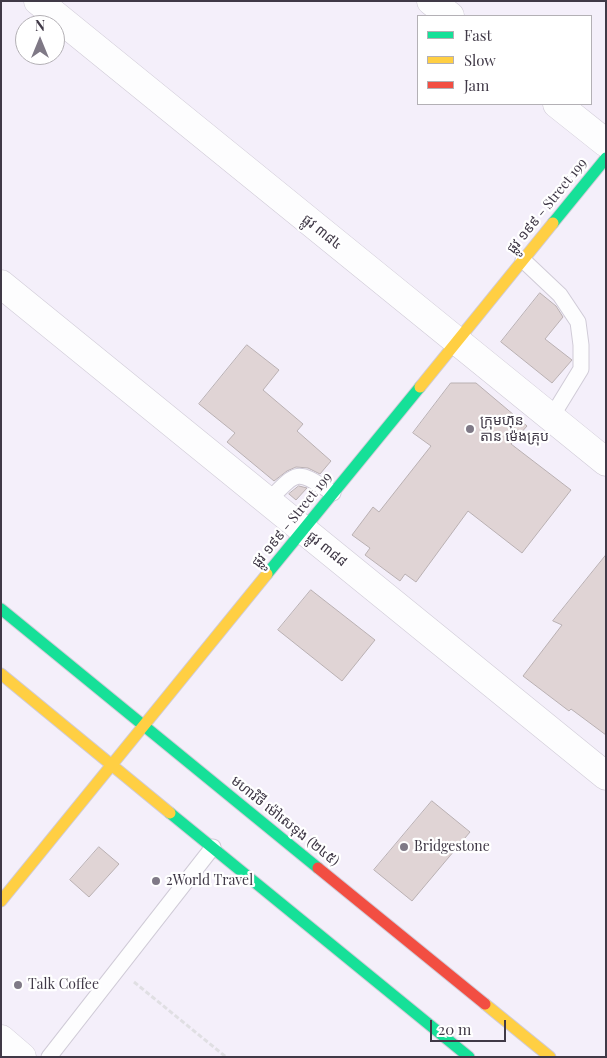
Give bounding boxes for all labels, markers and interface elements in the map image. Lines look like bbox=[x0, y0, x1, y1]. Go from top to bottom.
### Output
north arrow bbox=[15, 15, 65, 65]
legend bbox=[417, 15, 592, 105]
text: N bbox=[35, 16, 45, 35]
text: Fast bbox=[464, 25, 492, 45]
text: Slow bbox=[464, 50, 496, 70]
text: Jam bbox=[464, 75, 489, 95]
street label: ផ្លូវ ១៩៩ - Street 199 bbox=[503, 155, 591, 257]
street label: ផ្លូវ ៣៨៤ bbox=[299, 211, 345, 253]
place label: ក្រុមហ៊ុន តាន ម៉េងគ្រុប bbox=[480, 413, 549, 446]
marker: ក្រុមហ៊ុន តាន ម៉េងគ្រុប bbox=[464, 423, 476, 435]
street label: ផ្លូវ ១៩៩ - Street 199 bbox=[248, 469, 336, 571]
street label: ផ្លូវ ៣៨៨ bbox=[304, 528, 350, 570]
street label: មហាវិថី ម៉ៅសេទុង (២៤៥) bbox=[228, 772, 342, 870]
place label: Bridgestone bbox=[414, 839, 490, 855]
marker: Bridgestone bbox=[398, 841, 410, 853]
place label: 2World Travel bbox=[166, 873, 253, 889]
marker: 2World Travel bbox=[150, 875, 162, 887]
place label: Talk Coffee bbox=[28, 977, 99, 993]
marker: Talk Coffee bbox=[12, 979, 24, 991]
scale bar bbox=[432, 1010, 508, 1042]
text: 20 m bbox=[438, 1019, 471, 1039]

